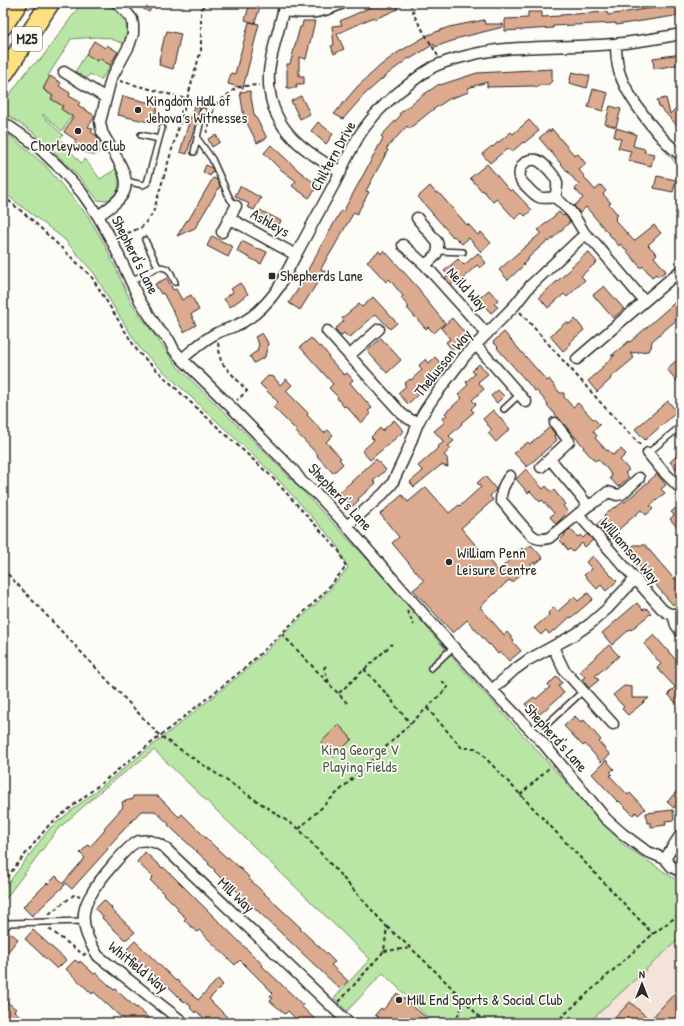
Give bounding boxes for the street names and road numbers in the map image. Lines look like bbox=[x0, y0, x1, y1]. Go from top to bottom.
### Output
road number: M25 bbox=[12, 27, 42, 51]
street label: Chiltern Drive bbox=[305, 117, 360, 195]
street label: Ashleys bbox=[247, 203, 294, 242]
street label: Shepherd's Lane bbox=[107, 212, 164, 298]
street label: Neild Way bbox=[442, 262, 493, 315]
street label: Thellusson Way bbox=[409, 325, 476, 401]
street label: Shepherd's Lane bbox=[304, 458, 377, 535]
street label: Williamson Way bbox=[596, 513, 665, 589]
street label: Shepherd's Lane bbox=[520, 699, 593, 776]
street label: Mill Way bbox=[213, 872, 259, 917]
street label: Whitfield Way bbox=[104, 936, 172, 997]

